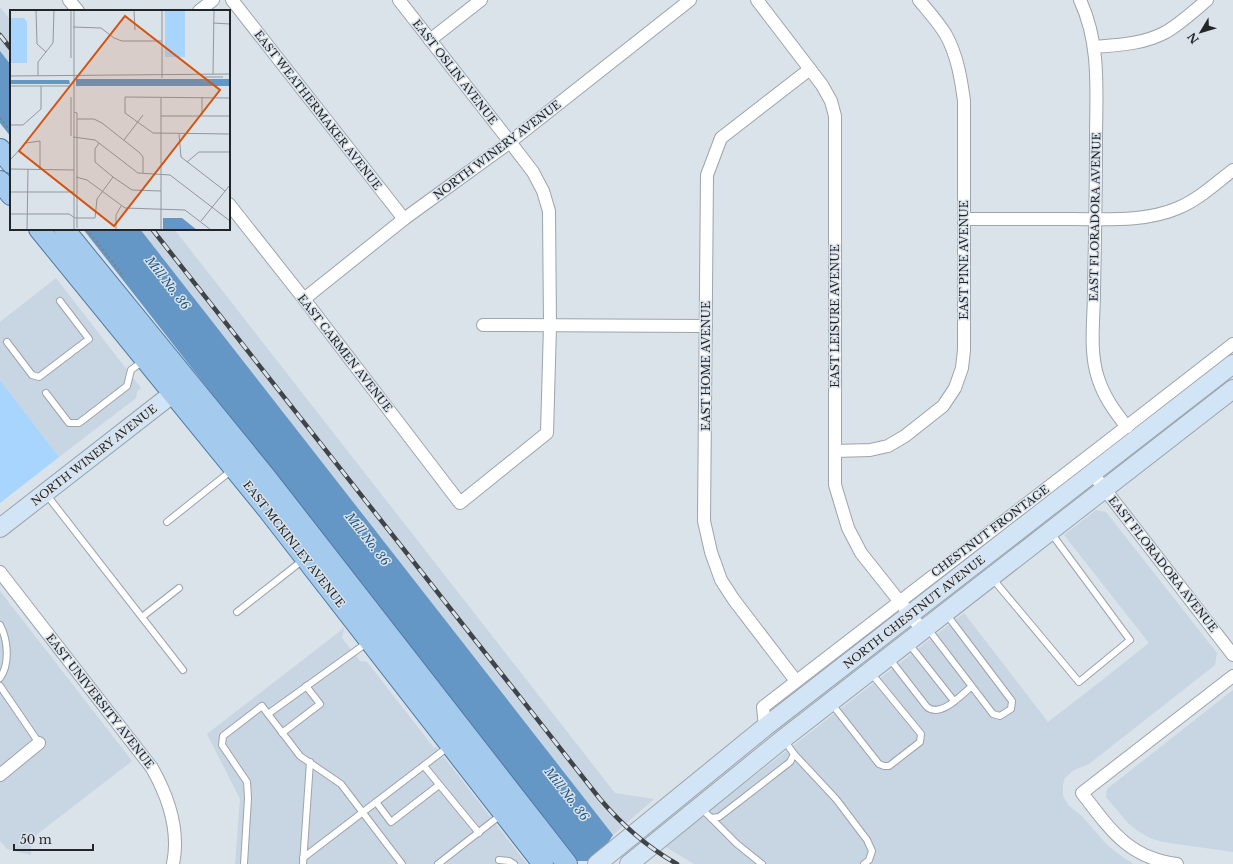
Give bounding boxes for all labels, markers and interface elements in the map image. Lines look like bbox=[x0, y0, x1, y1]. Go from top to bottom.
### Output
inset map bbox=[10, 10, 230, 230]
north arrow bbox=[1181, 12, 1221, 52]
street label: EAST OSLIN AVENUE bbox=[410, 17, 500, 127]
street label: EAST WEATHERMAKER AVENUE bbox=[251, 27, 385, 193]
text: N bbox=[1184, 29, 1202, 47]
street label: NORTH WINERY AVENUE bbox=[431, 98, 563, 202]
street label: EAST FLORADORA AVENUE bbox=[1087, 132, 1103, 302]
street label: EAST PINE AVENUE bbox=[957, 200, 971, 320]
street label: EAST LEISURE AVENUE bbox=[828, 244, 842, 388]
water label: Mill No. 36 bbox=[142, 253, 194, 313]
street label: EAST CARMEN AVENUE bbox=[295, 291, 395, 415]
street label: EAST HOME AVENUE bbox=[699, 301, 713, 431]
street label: NORTH WINERY AVENUE bbox=[28, 401, 160, 508]
street label: EAST MCKINLEY AVENUE bbox=[240, 478, 348, 610]
street label: CHESTNUT FRONTAGE bbox=[928, 482, 1052, 580]
street label: EAST FLORADORA AVENUE bbox=[1105, 493, 1221, 635]
water label: Mill No. 36 bbox=[342, 509, 394, 569]
street label: NORTH CHESTNUT AVENUE bbox=[840, 552, 988, 672]
street label: EAST UNIVERSITY AVENUE bbox=[43, 631, 157, 771]
water label: Mill No. 36 bbox=[541, 764, 593, 824]
scale bar bbox=[14, 826, 93, 852]
text: 50 m bbox=[20, 832, 52, 847]

